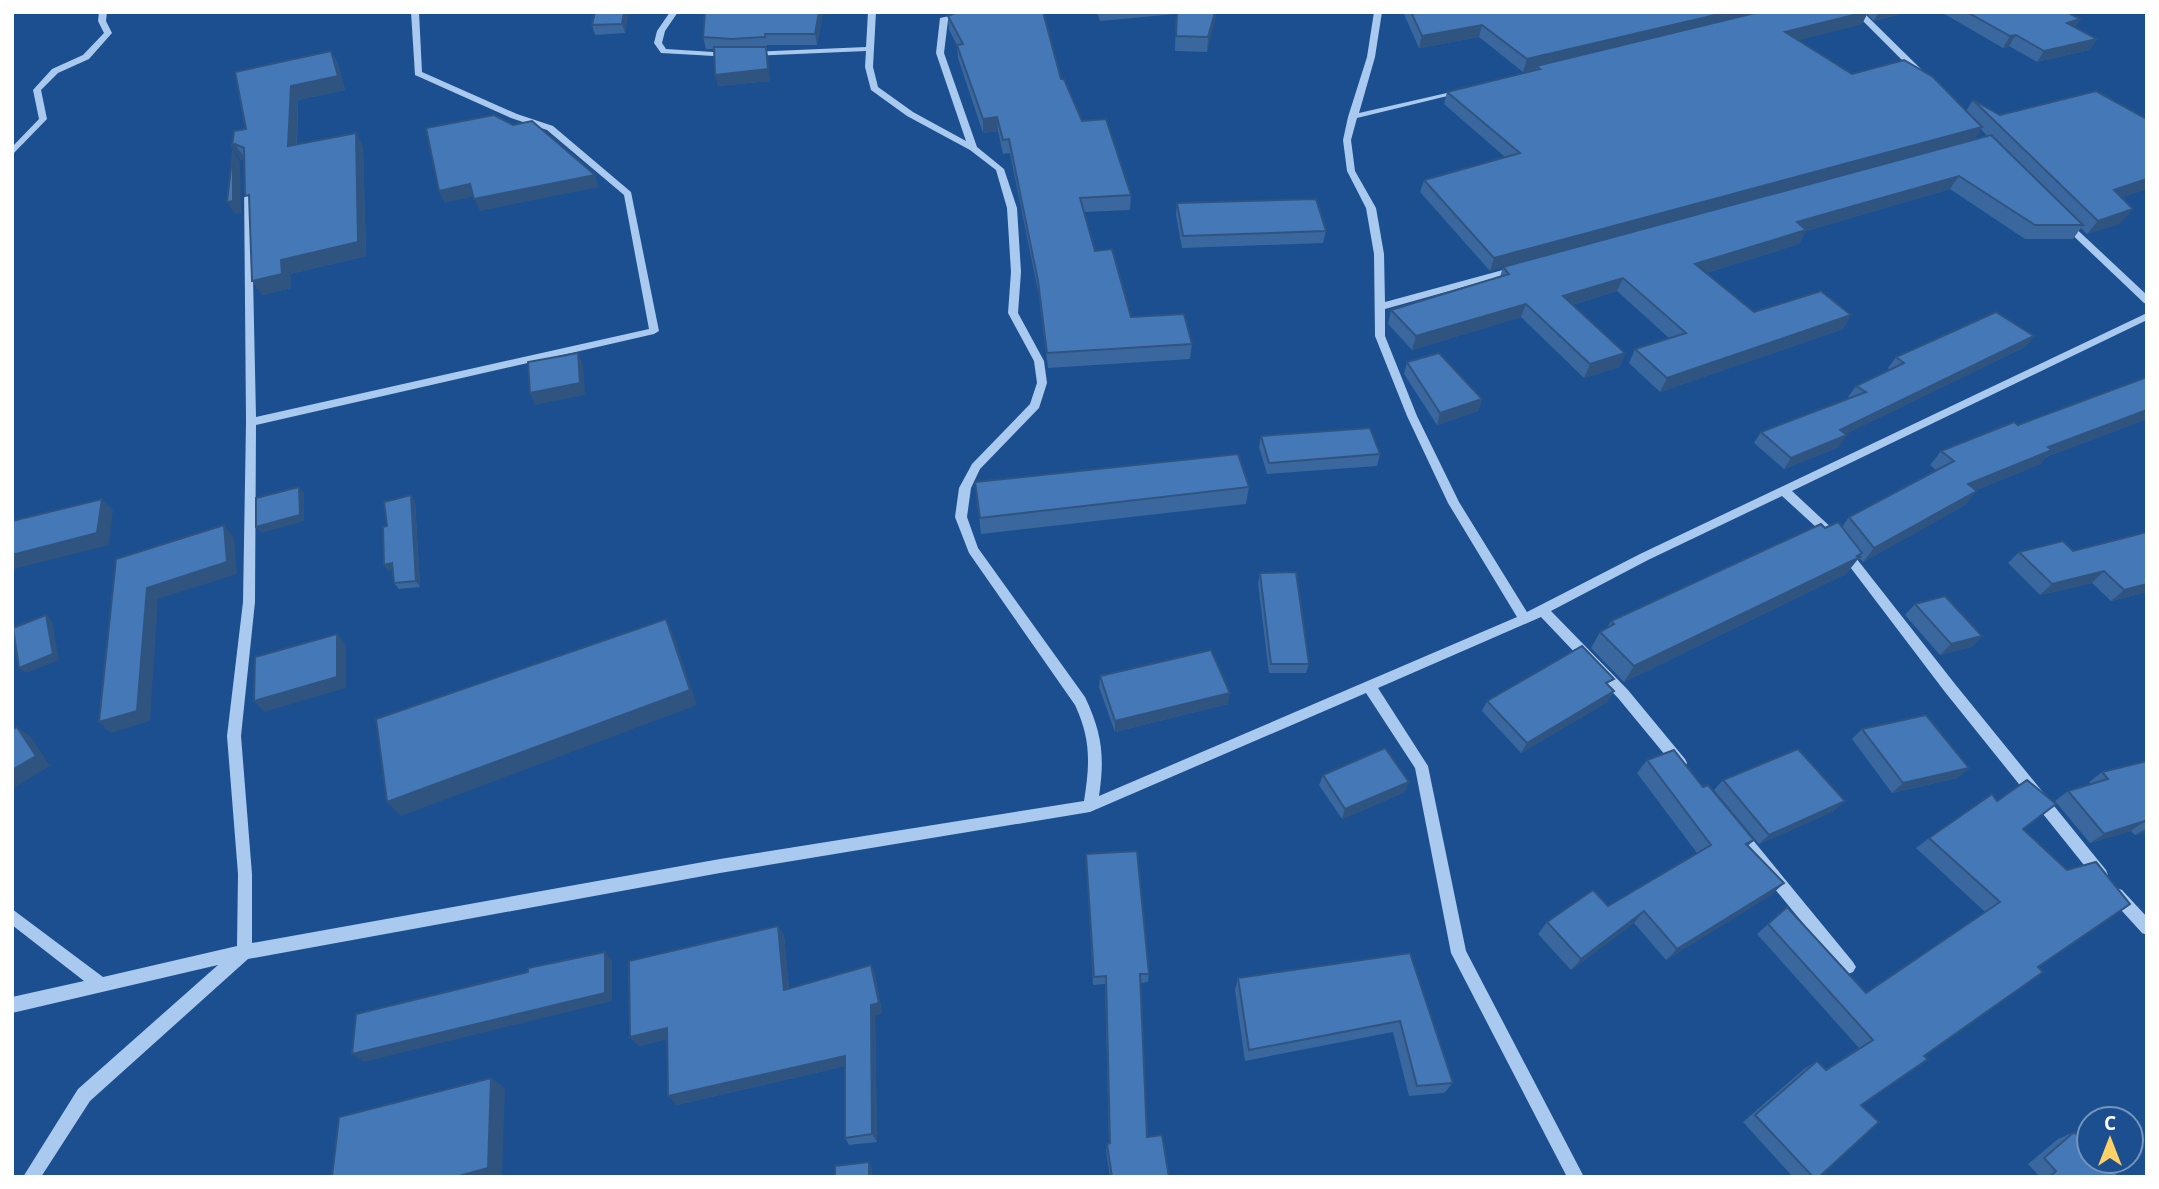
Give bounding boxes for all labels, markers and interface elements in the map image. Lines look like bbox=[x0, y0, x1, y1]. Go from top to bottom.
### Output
north arrow bbox=[2075, 1105, 2145, 1175]
text: С bbox=[2104, 1110, 2116, 1136]

